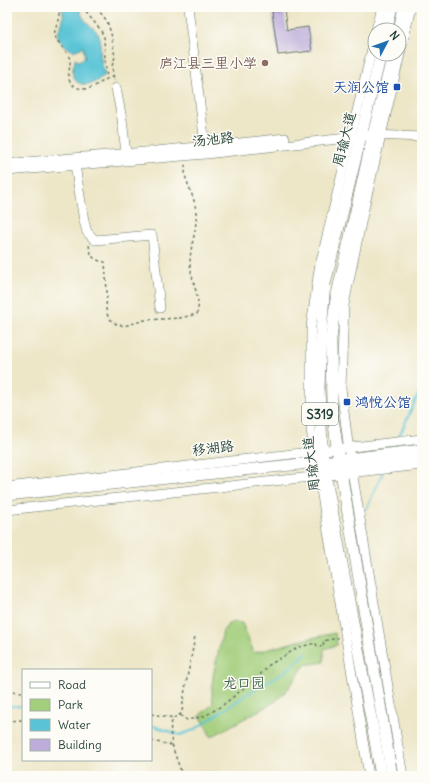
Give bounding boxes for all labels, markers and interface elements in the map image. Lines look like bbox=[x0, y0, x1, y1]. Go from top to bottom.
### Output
north arrow bbox=[367, 22, 407, 62]
text: N bbox=[387, 28, 402, 43]
place label: 庐江县三里小学 bbox=[159, 54, 257, 72]
marker: 庐江县三里小学 bbox=[260, 58, 270, 68]
place label: 天润公馆 bbox=[333, 78, 389, 96]
marker: 天润公馆 bbox=[392, 82, 402, 92]
street label: 周瑜大道 bbox=[328, 110, 360, 168]
street label: 汤池路 bbox=[191, 128, 235, 150]
place label: 鸿悦公馆 bbox=[355, 393, 411, 411]
marker: 鸿悦公馆 bbox=[342, 397, 352, 407]
road number: S319 bbox=[302, 403, 338, 425]
street label: 周瑜大道 bbox=[299, 435, 323, 493]
street label: 移湖路 bbox=[191, 437, 235, 459]
legend bbox=[22, 669, 152, 761]
park label: 龙口园 bbox=[223, 674, 265, 692]
text: Road bbox=[58, 677, 86, 692]
text: Park bbox=[58, 697, 83, 712]
text: Water bbox=[58, 717, 91, 732]
text: Building bbox=[58, 737, 102, 752]

